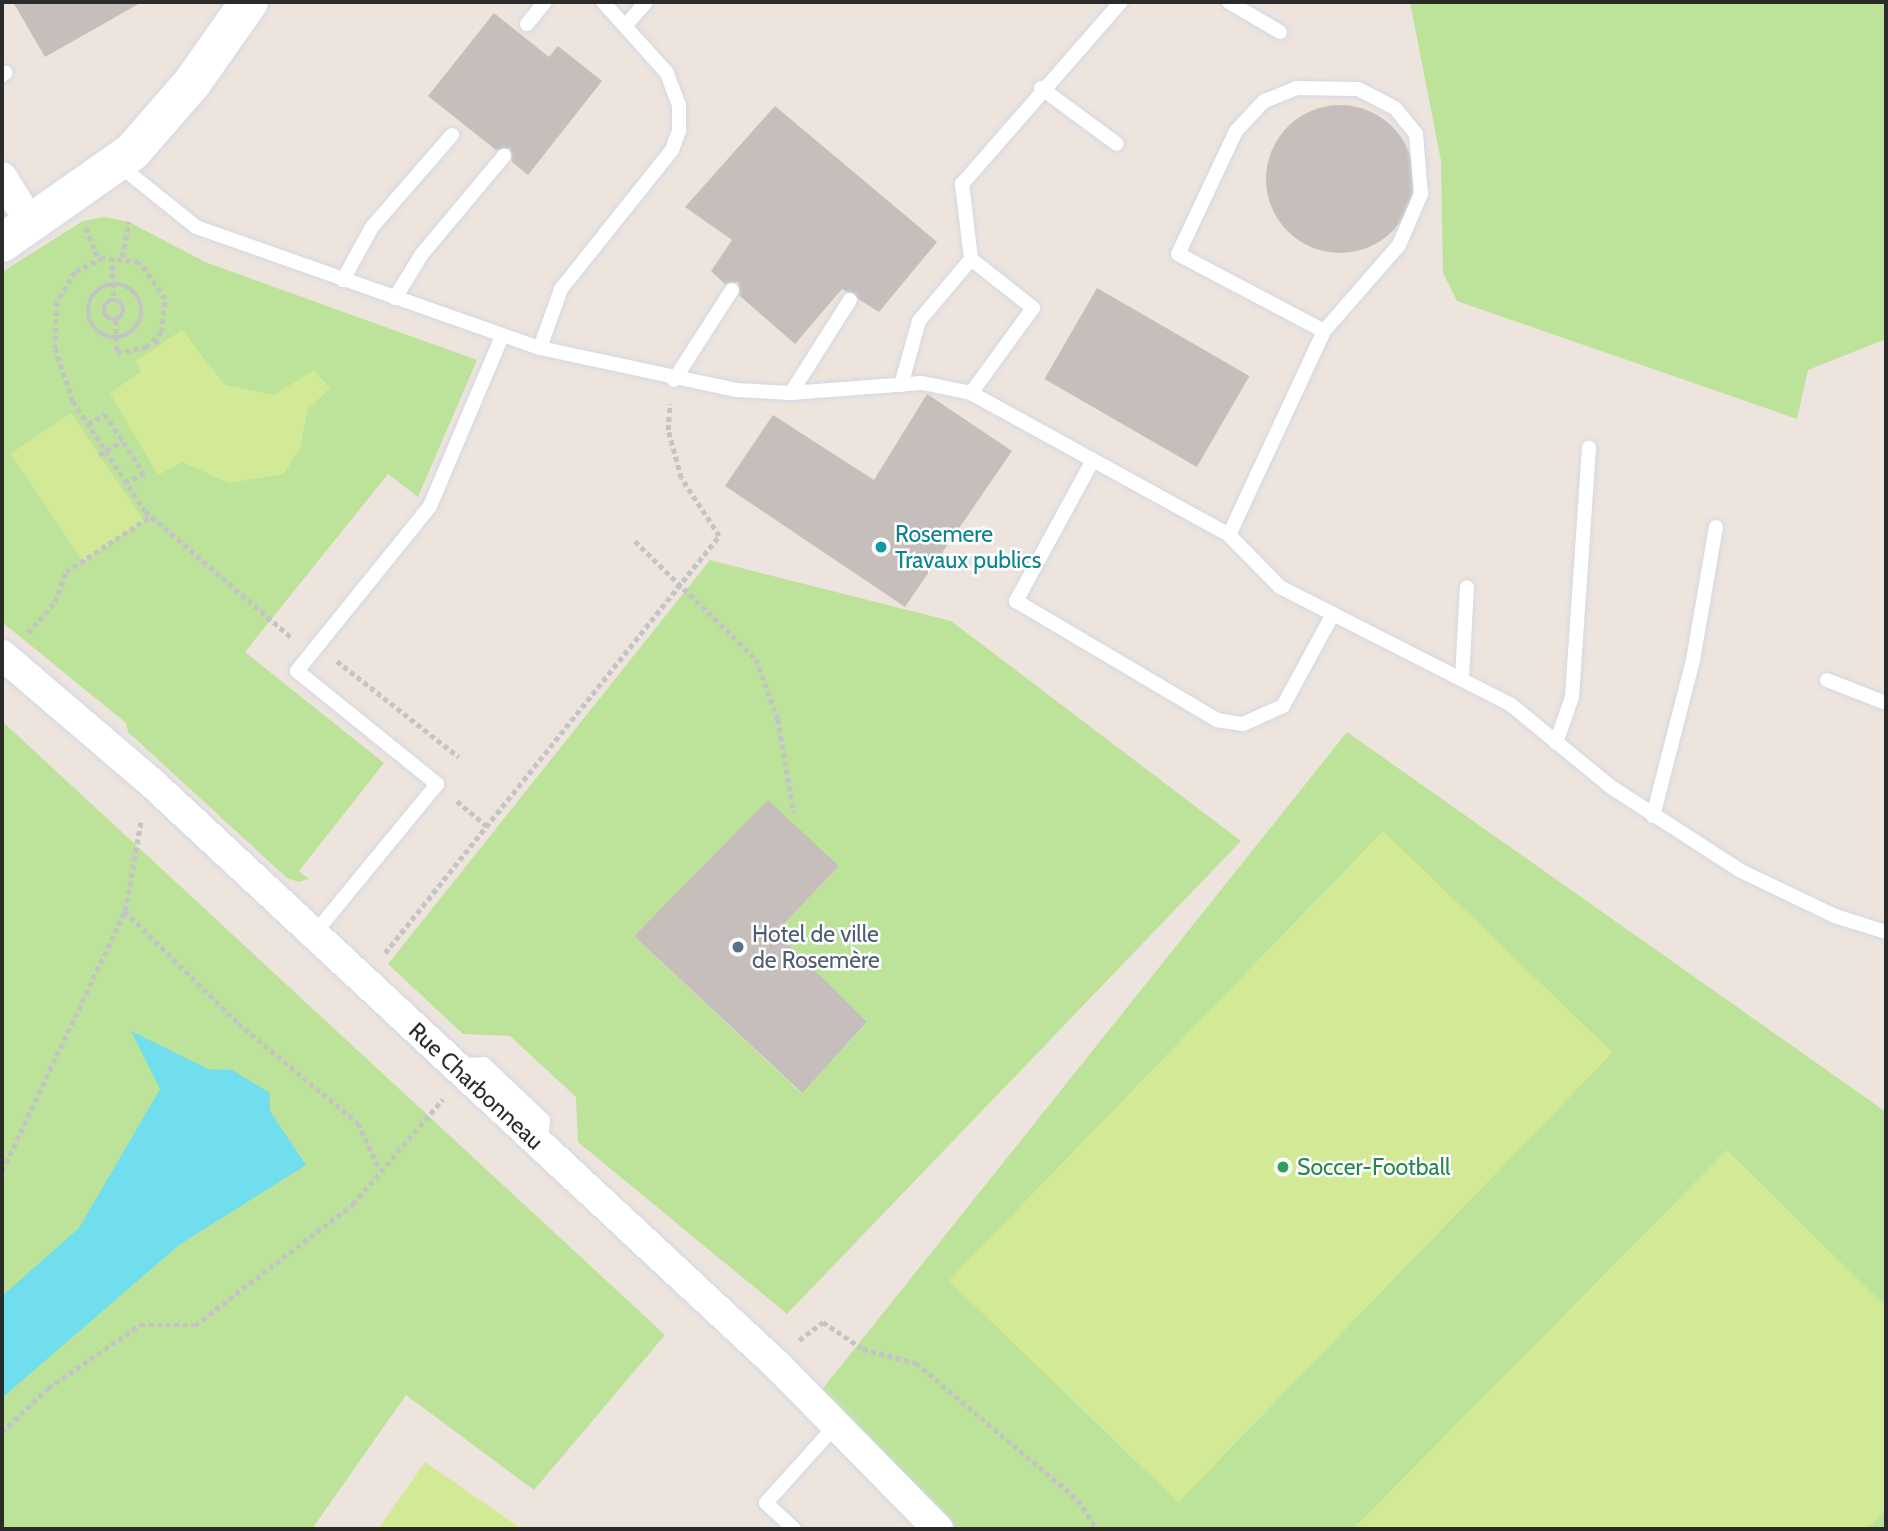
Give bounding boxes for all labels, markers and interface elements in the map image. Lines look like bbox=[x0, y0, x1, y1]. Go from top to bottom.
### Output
place label: Rosemere Travaux publics bbox=[895, 520, 1041, 574]
marker: Rosemere Travaux publics bbox=[873, 539, 889, 555]
place label: Hotel de ville de Rosemère bbox=[752, 920, 880, 974]
marker: Hotel de ville de Rosemère bbox=[730, 939, 746, 955]
street label: Rue Charbonneau bbox=[403, 1017, 549, 1155]
place label: Soccer-Football bbox=[1297, 1153, 1451, 1181]
marker: Soccer-Football bbox=[1275, 1159, 1291, 1175]

